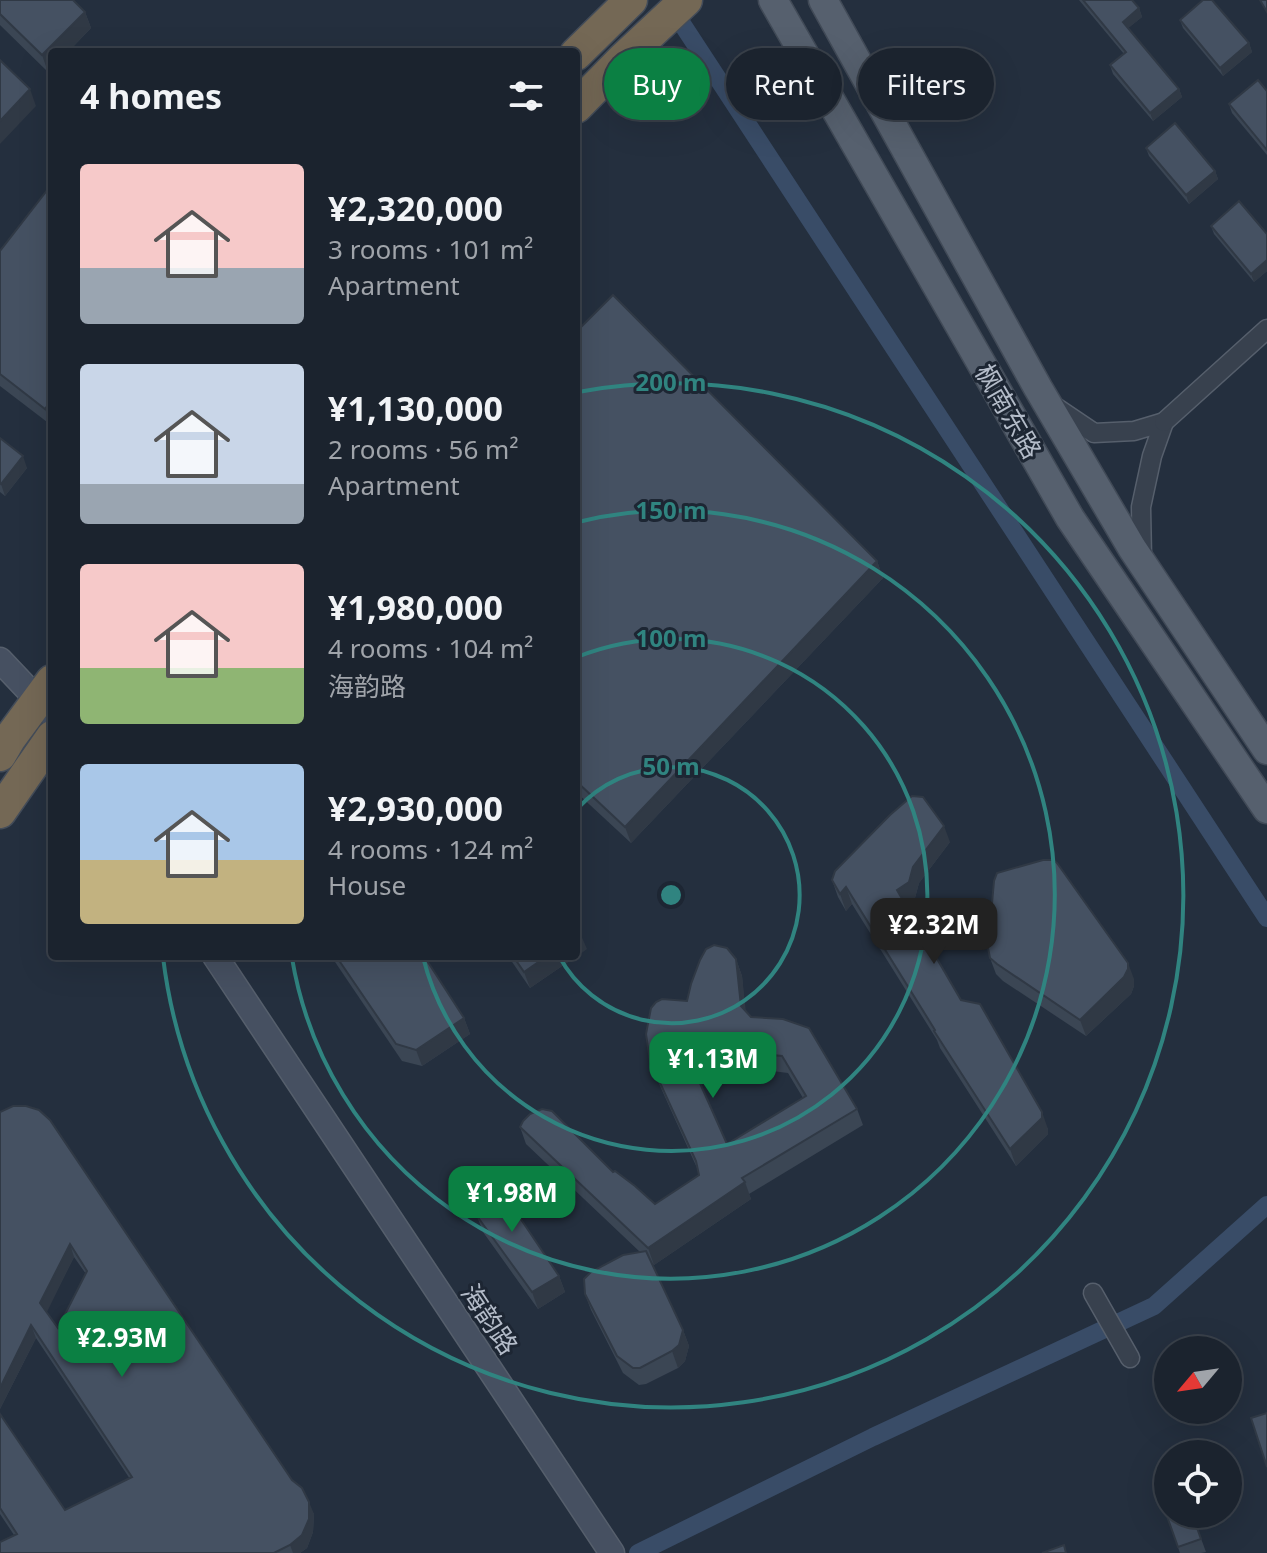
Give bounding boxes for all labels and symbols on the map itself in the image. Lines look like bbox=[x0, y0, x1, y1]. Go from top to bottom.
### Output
street label: 枫南东路 bbox=[967, 357, 1051, 465]
text: 200 m bbox=[636, 365, 706, 398]
text: 150 m bbox=[636, 493, 706, 526]
text: 100 m bbox=[636, 621, 706, 654]
text: 50 m bbox=[642, 749, 700, 782]
centre of rings bbox=[657, 881, 685, 909]
pin: ¥2.32M bbox=[869, 898, 999, 966]
pin: ¥1.13M bbox=[648, 1032, 778, 1100]
pin: ¥1.98M bbox=[447, 1166, 577, 1234]
street label: 海韵路 bbox=[453, 1277, 527, 1361]
pin: ¥2.93M bbox=[57, 1311, 187, 1379]
north arrow bbox=[1154, 1336, 1242, 1424]

